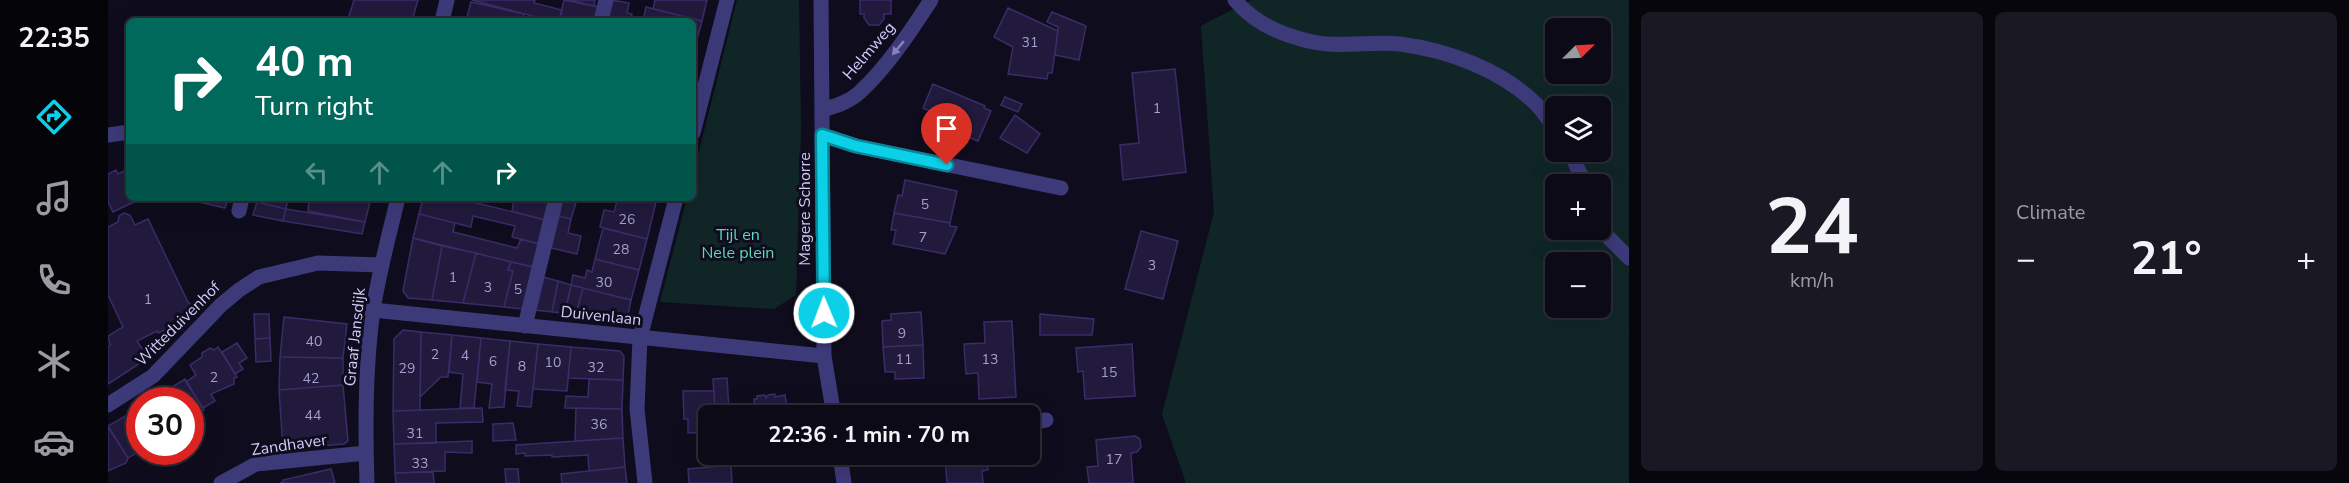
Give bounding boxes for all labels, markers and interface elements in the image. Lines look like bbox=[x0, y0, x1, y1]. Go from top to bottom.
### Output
street label: Helmweg bbox=[838, 17, 900, 85]
north arrow bbox=[1545, 18, 1611, 84]
map controls bbox=[1545, 18, 1611, 318]
text: 22:35 bbox=[18, 20, 90, 57]
house number: 31 bbox=[1022, 33, 1038, 52]
text: 40 m bbox=[255, 34, 354, 91]
one-way arrow bbox=[891, 40, 904, 56]
icon: right bbox=[156, 42, 234, 120]
text: Turn right bbox=[255, 88, 373, 125]
icon: directions bbox=[33, 96, 75, 138]
button: layers bbox=[1545, 96, 1611, 162]
house number: 1 bbox=[1153, 99, 1161, 118]
pin bbox=[921, 103, 972, 165]
icon: arrive bbox=[930, 112, 963, 145]
street label: Magere Schorre bbox=[794, 152, 816, 266]
icon: left bbox=[300, 156, 333, 189]
icon: ahead bbox=[363, 156, 396, 189]
icon: ahead bbox=[426, 156, 459, 189]
icon: right bbox=[489, 156, 522, 189]
button: + bbox=[1545, 174, 1611, 240]
text: 24 bbox=[1765, 174, 1859, 281]
icon: music bbox=[33, 177, 75, 219]
house number: 5 bbox=[921, 195, 929, 214]
text: Climate bbox=[2016, 199, 2085, 226]
house number: 26 bbox=[619, 210, 635, 229]
park label: Tijl en Nele plein bbox=[702, 224, 774, 264]
house number: 7 bbox=[919, 228, 927, 247]
text: 21° bbox=[2130, 229, 2202, 290]
text: − bbox=[2016, 237, 2036, 282]
text: + bbox=[2296, 237, 2316, 282]
house number: 28 bbox=[613, 240, 629, 259]
button: − bbox=[1545, 252, 1611, 318]
house number: 3 bbox=[1148, 256, 1156, 275]
icon: phone bbox=[33, 259, 75, 301]
text: km/h bbox=[1790, 267, 1834, 294]
house number: 1 bbox=[449, 268, 457, 287]
house number: 30 bbox=[596, 273, 612, 292]
street label: Witteduivenhof bbox=[131, 276, 226, 371]
house number: 3 bbox=[484, 278, 492, 297]
house number: 5 bbox=[514, 280, 522, 299]
position arrow bbox=[792, 281, 856, 345]
street label: Graaf Jansdijk bbox=[339, 286, 371, 387]
house number: 1 bbox=[144, 290, 152, 309]
street label: Duivenlaan bbox=[560, 301, 642, 331]
house number: 9 bbox=[898, 324, 906, 343]
house number: 40 bbox=[306, 332, 322, 351]
icon: climate bbox=[33, 340, 75, 382]
house number: 2 bbox=[431, 345, 439, 364]
house number: 4 bbox=[461, 346, 469, 365]
house number: 11 bbox=[896, 350, 912, 369]
house number: 13 bbox=[982, 350, 998, 369]
house number: 6 bbox=[489, 352, 497, 371]
house number: 10 bbox=[545, 353, 561, 372]
house number: 8 bbox=[518, 357, 526, 376]
house number: 32 bbox=[588, 358, 604, 377]
house number: 29 bbox=[399, 359, 415, 378]
house number: 15 bbox=[1101, 363, 1117, 382]
house number: 2 bbox=[210, 368, 218, 387]
house number: 42 bbox=[303, 369, 319, 388]
speed limit sign: 30 bbox=[126, 387, 204, 465]
house number: 44 bbox=[305, 406, 321, 425]
house number: 36 bbox=[591, 415, 607, 434]
text: 22:36 · 1 min · 70 m bbox=[768, 420, 970, 450]
icon: car bbox=[33, 421, 75, 463]
house number: 31 bbox=[407, 424, 423, 443]
street label: Zandhaver bbox=[250, 429, 328, 461]
house number: 17 bbox=[1106, 450, 1122, 469]
house number: 33 bbox=[412, 454, 428, 473]

